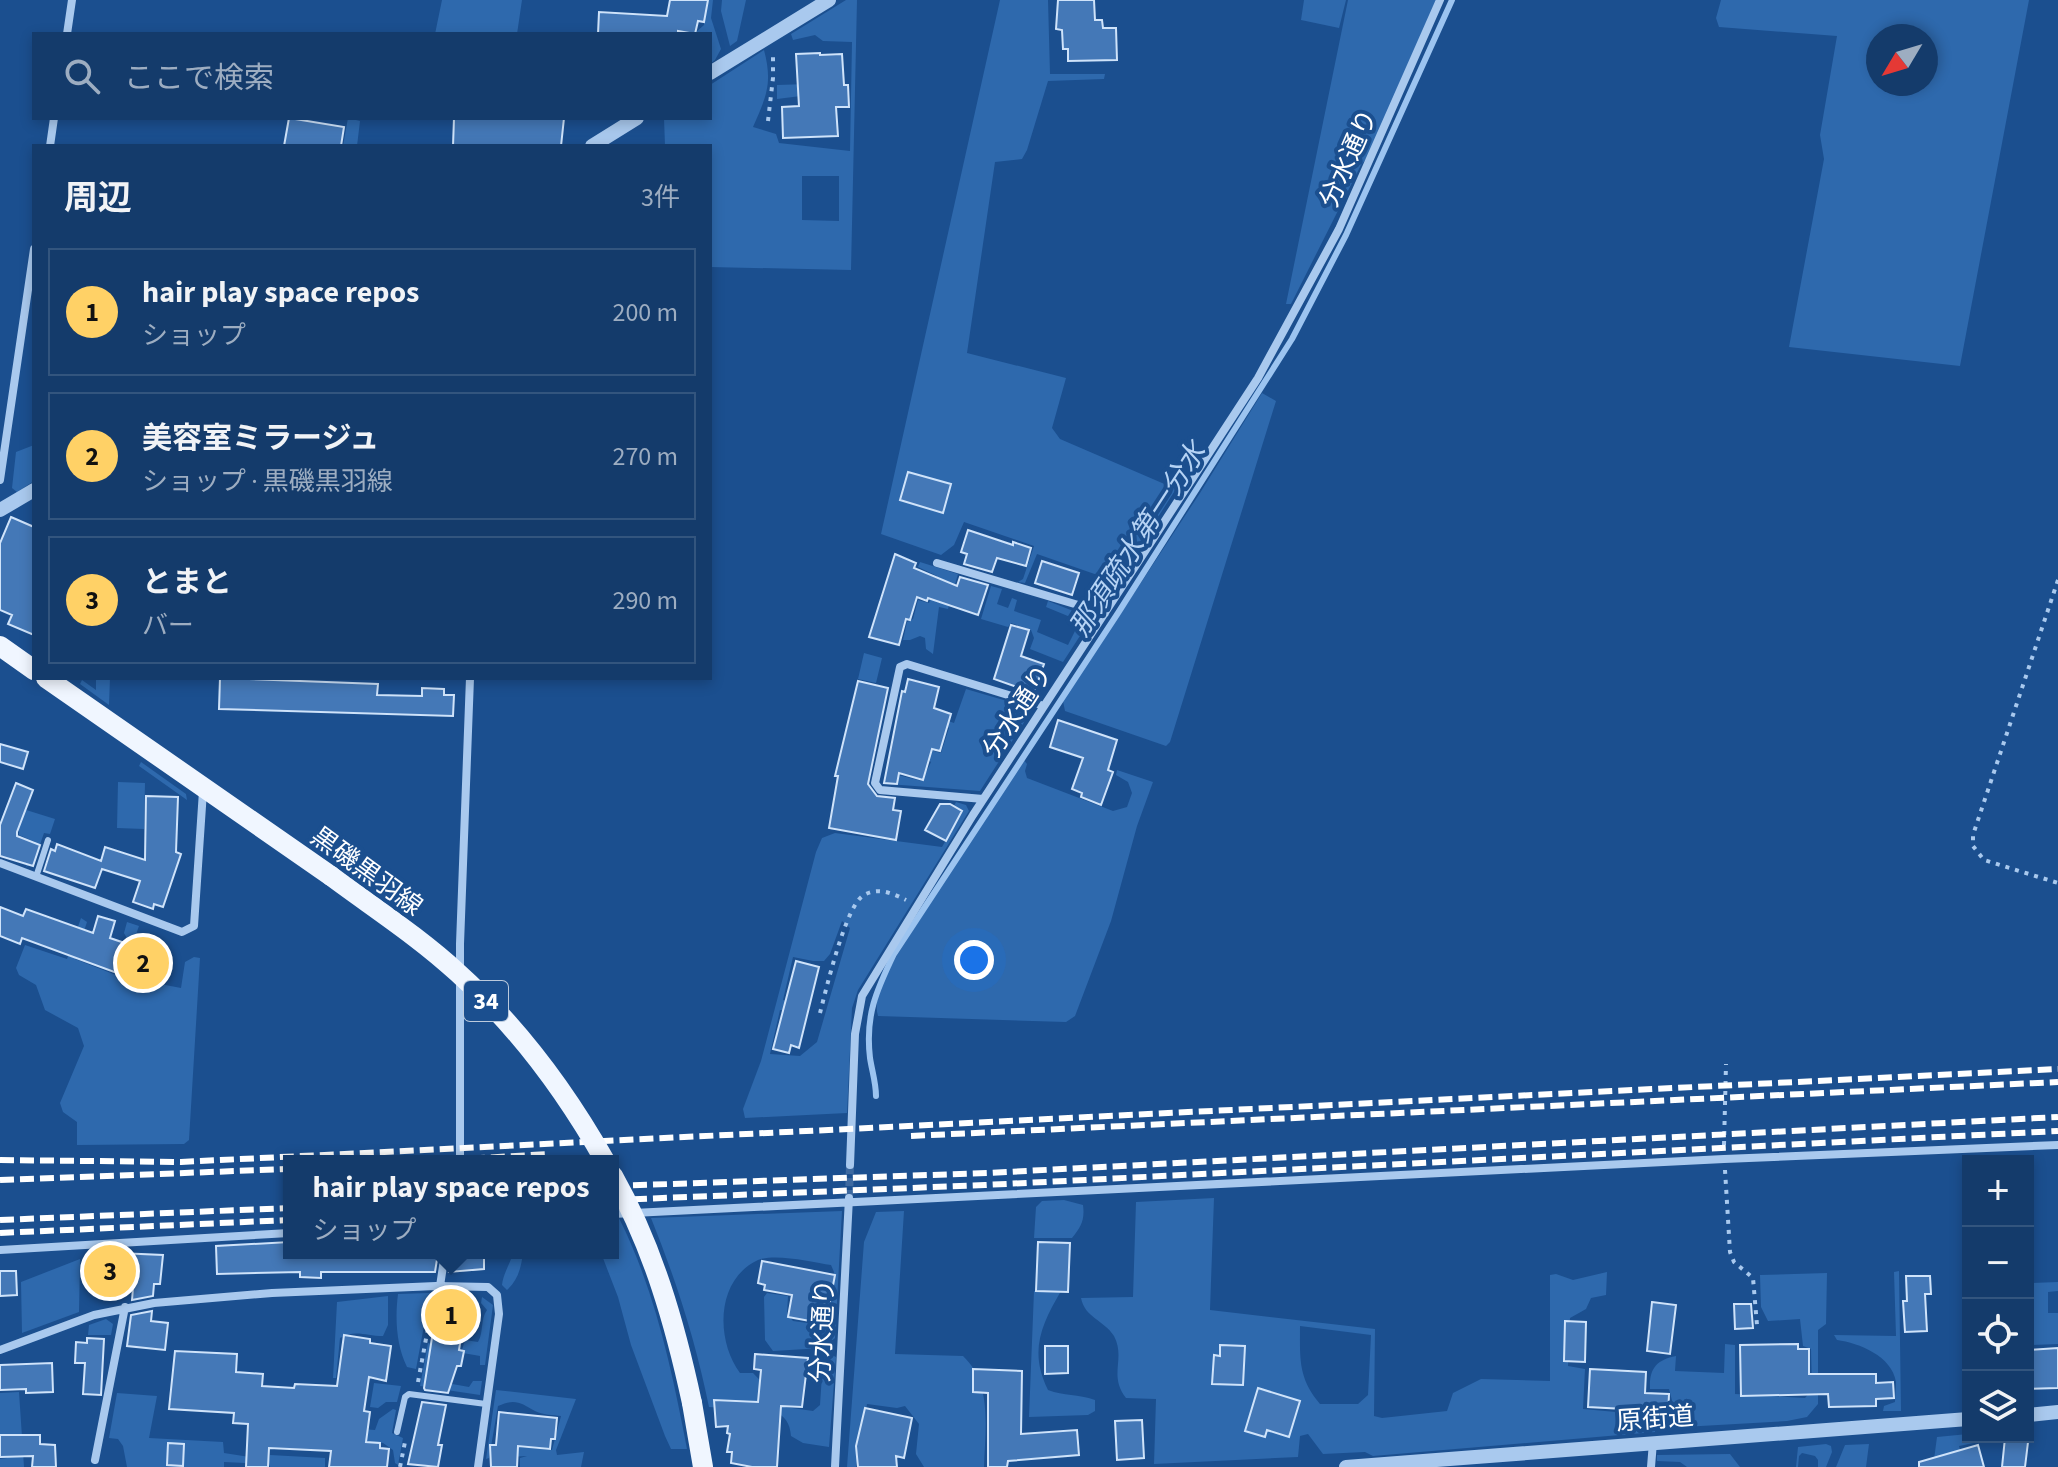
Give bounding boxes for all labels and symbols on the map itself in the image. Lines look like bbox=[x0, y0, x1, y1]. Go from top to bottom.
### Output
north arrow bbox=[1866, 24, 1938, 96]
street label: 分水通り bbox=[1310, 103, 1387, 213]
water label: 那須疏水第一分水 bbox=[1060, 432, 1217, 644]
street label: 分水通り bbox=[974, 658, 1061, 765]
street label: 黒磯黒羽線 bbox=[303, 818, 430, 925]
pin: 2 bbox=[117, 933, 169, 993]
your location bbox=[954, 940, 994, 980]
road number: 34 bbox=[464, 981, 508, 1021]
pin: 3 bbox=[84, 1241, 136, 1301]
street label: 分水通り bbox=[801, 1278, 844, 1384]
pin: 1 bbox=[425, 1285, 477, 1345]
street label: 原街道 bbox=[1615, 1397, 1695, 1440]

